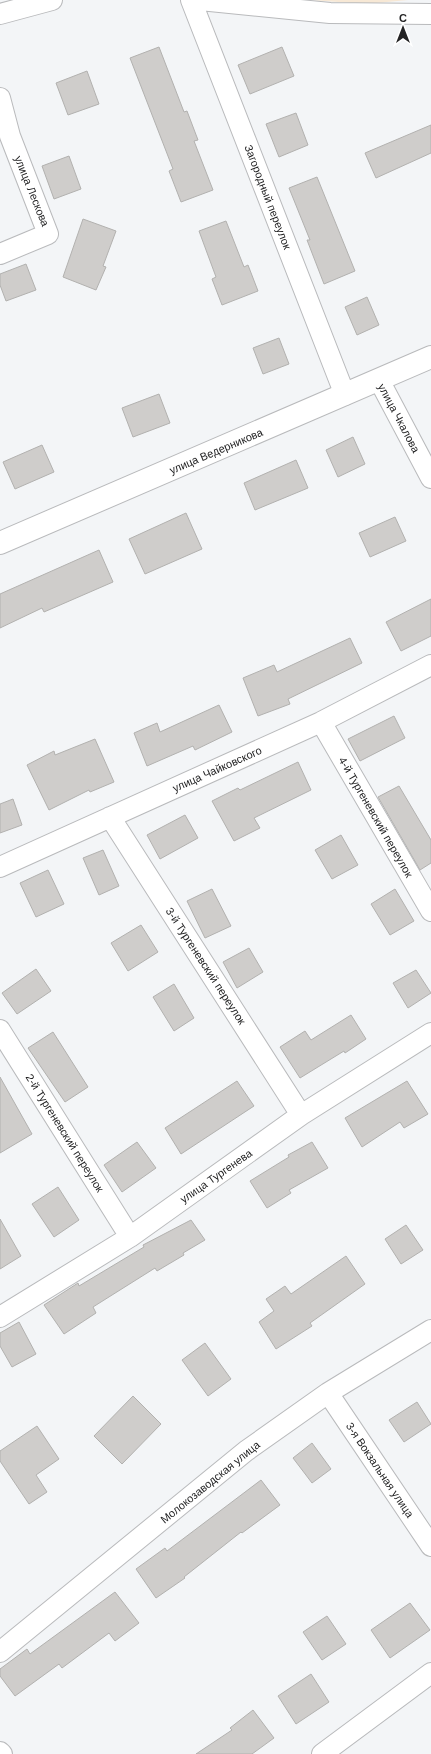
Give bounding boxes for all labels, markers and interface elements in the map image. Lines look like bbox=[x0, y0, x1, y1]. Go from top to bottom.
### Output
north arrow bbox=[383, 8, 423, 48]
text: С bbox=[399, 12, 407, 24]
street label: Загородный переулок bbox=[242, 143, 294, 251]
street label: улица Лескова bbox=[12, 154, 52, 229]
street label: улица Чкалова bbox=[376, 382, 423, 455]
street label: улица Ведерникова bbox=[168, 426, 265, 476]
street label: улица Чайковского bbox=[171, 744, 263, 794]
street label: 4-й Тургеневский переулок bbox=[337, 755, 416, 879]
street label: 3-й Тургеневский переулок bbox=[164, 905, 248, 1027]
street label: 2-й Тургеневский переулок bbox=[24, 1072, 106, 1194]
street label: улица Тургенева bbox=[178, 1146, 255, 1205]
street label: 3-я Вокзальная улица bbox=[344, 1420, 417, 1520]
street label: Молокозаводская улица bbox=[158, 1438, 263, 1526]

